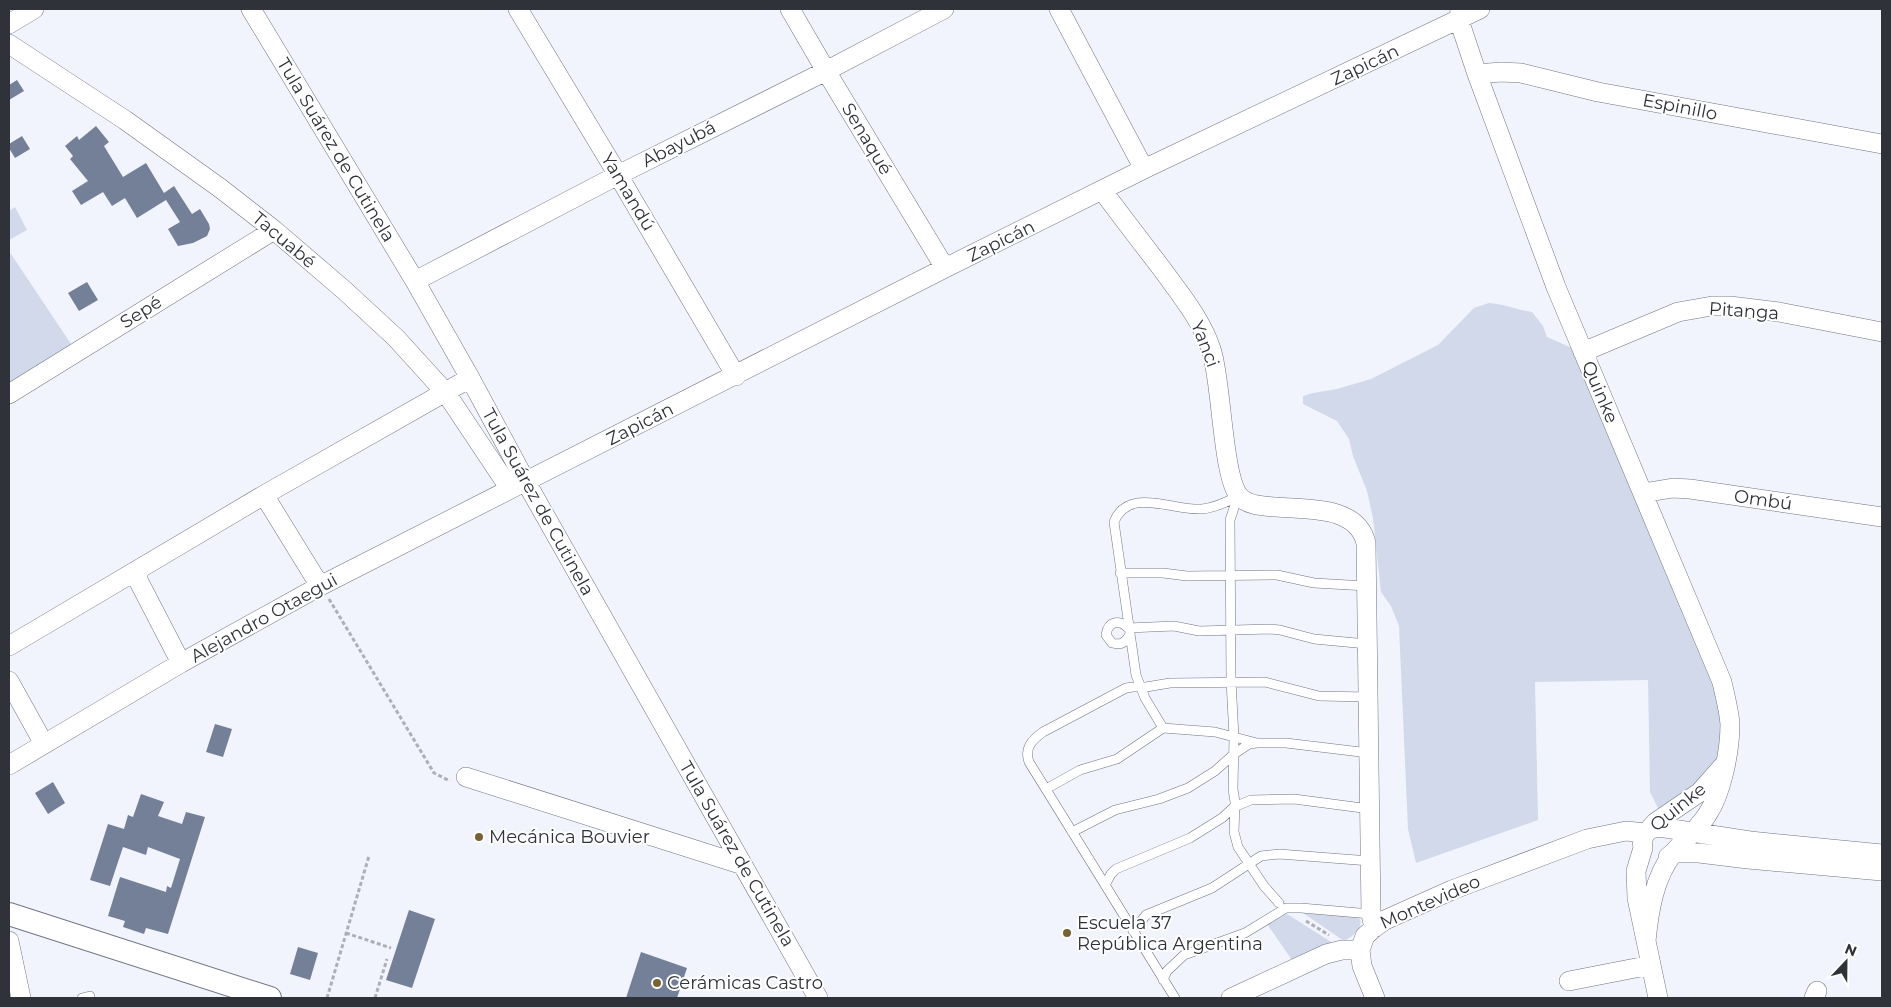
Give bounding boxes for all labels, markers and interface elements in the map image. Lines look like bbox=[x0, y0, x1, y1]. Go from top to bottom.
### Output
street label: Zapicán bbox=[1328, 40, 1402, 90]
street label: Tula Suárez de Cutinela bbox=[272, 54, 400, 246]
street label: Espinillo bbox=[1641, 89, 1719, 125]
street label: Senaqué bbox=[837, 99, 897, 179]
street label: Abayubá bbox=[638, 116, 720, 172]
street label: Yamandú bbox=[596, 149, 660, 235]
street label: Tacuabé bbox=[248, 207, 320, 273]
street label: Zapicán bbox=[964, 215, 1038, 267]
street label: Sepé bbox=[116, 291, 166, 333]
street label: Pitanga bbox=[1708, 298, 1780, 324]
street label: Yanci bbox=[1186, 318, 1224, 370]
street label: Quinke bbox=[1577, 358, 1623, 427]
street label: Zapicán bbox=[603, 398, 677, 450]
street label: Tula Suárez de Cutinela bbox=[477, 404, 599, 600]
street label: Ombú bbox=[1733, 485, 1793, 515]
street label: Alejandro Otaegui bbox=[187, 569, 341, 667]
street label: Tula Suárez de Cutinela bbox=[675, 757, 799, 951]
street label: Quinke bbox=[1646, 778, 1710, 836]
place label: Mecánica Bouvier bbox=[489, 826, 650, 848]
marker: Mecánica Bouvier bbox=[473, 831, 485, 843]
street label: Montevideo bbox=[1377, 870, 1483, 934]
place label: Escuela 37 República Argentina bbox=[1077, 912, 1263, 955]
marker: Escuela 37 República Argentina bbox=[1061, 927, 1073, 939]
north arrow bbox=[1821, 937, 1871, 987]
text: N bbox=[1842, 939, 1859, 960]
place label: Cerámicas Castro bbox=[667, 972, 823, 994]
marker: Cerámicas Castro bbox=[651, 977, 663, 989]

